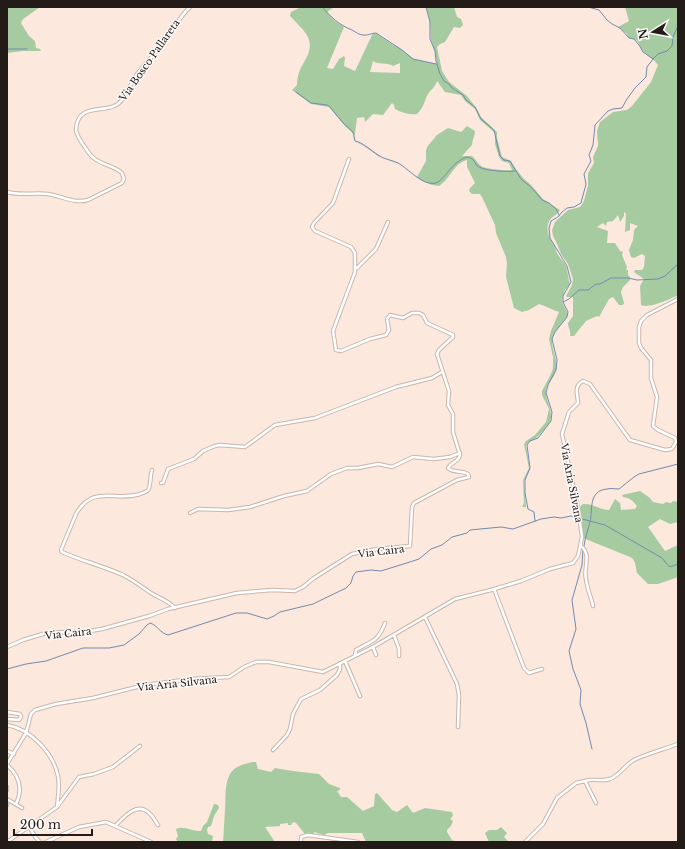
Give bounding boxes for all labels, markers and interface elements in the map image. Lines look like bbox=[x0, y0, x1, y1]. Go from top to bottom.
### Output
north arrow bbox=[633, 12, 673, 52]
street label: Via Bosco Pallareta bbox=[116, 16, 183, 105]
text: N bbox=[635, 27, 651, 40]
street label: Via Aria Silvana bbox=[557, 441, 586, 524]
street label: Via Caira bbox=[356, 542, 406, 561]
street label: Via Caira bbox=[43, 625, 92, 643]
street label: Via Aria Silvana bbox=[135, 673, 218, 694]
scale bar bbox=[14, 811, 92, 837]
text: 200 m bbox=[20, 817, 61, 832]

